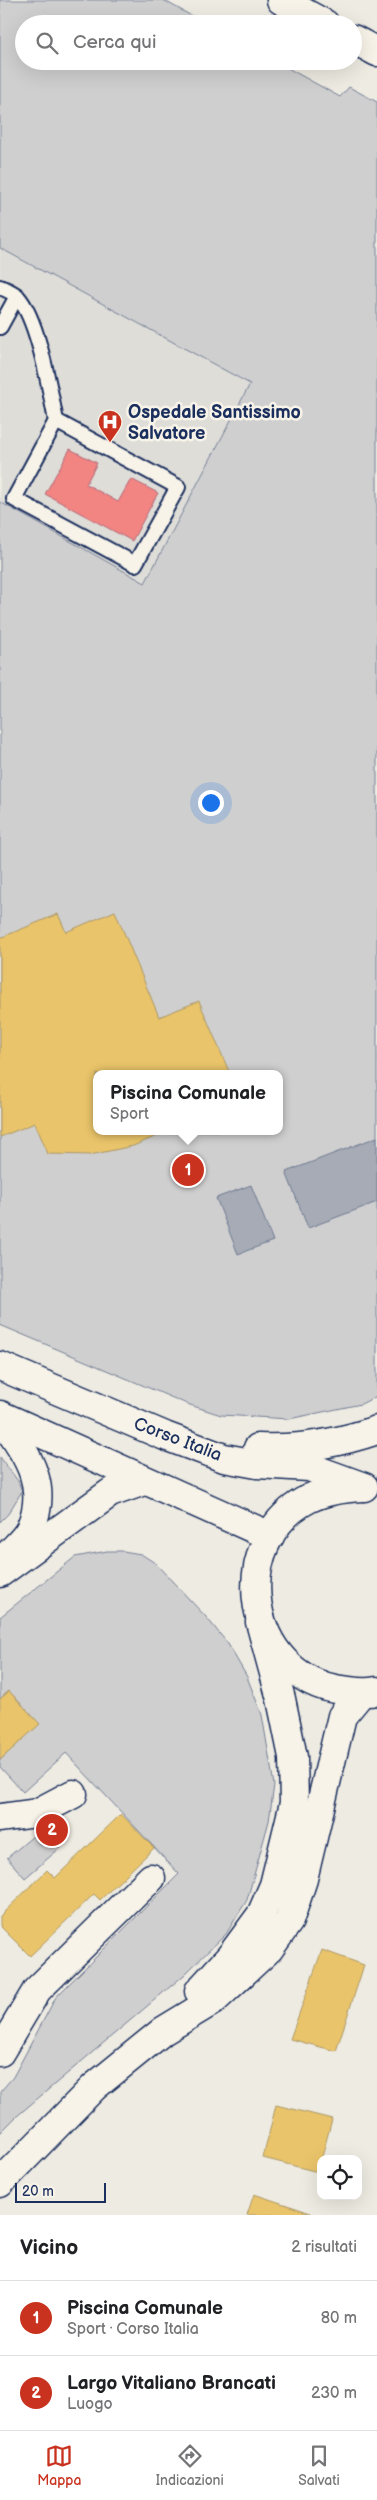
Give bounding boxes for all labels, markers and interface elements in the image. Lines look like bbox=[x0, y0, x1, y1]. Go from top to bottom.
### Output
search box bbox=[15, 15, 362, 70]
icon: search bbox=[33, 29, 61, 57]
text: Cerca qui bbox=[73, 31, 156, 54]
place label: Ospedale Santissimo Salvatore bbox=[128, 402, 301, 444]
hospital icon: Ospedale Santissimo Salvatore bbox=[97, 409, 123, 443]
your location bbox=[198, 790, 224, 816]
popup bbox=[93, 1070, 283, 1135]
text: Piscina Comunale bbox=[110, 1082, 266, 1105]
text: Sport bbox=[110, 1105, 149, 1124]
pin: 1 bbox=[172, 1151, 204, 1189]
street label: Corso Italia bbox=[131, 1413, 225, 1466]
pin: 2 bbox=[36, 1811, 68, 1849]
map controls bbox=[317, 2155, 362, 2200]
button: locate bbox=[317, 2155, 362, 2200]
scale bar bbox=[15, 2180, 106, 2203]
text: 20 m bbox=[22, 2183, 54, 2200]
text: Vicino bbox=[20, 2235, 78, 2260]
text: 2 risultati bbox=[291, 2238, 357, 2257]
text: Piscina Comunale bbox=[67, 2297, 223, 2320]
text: 1 bbox=[33, 2309, 39, 2328]
text: 80 m bbox=[321, 2309, 357, 2328]
text: Sport · Corso Italia bbox=[67, 2320, 199, 2339]
text: Largo Vitaliano Brancati bbox=[67, 2372, 276, 2395]
text: 2 bbox=[31, 2384, 41, 2403]
text: 230 m bbox=[311, 2384, 357, 2403]
text: Luogo bbox=[67, 2395, 113, 2414]
tab: Mappa bbox=[37, 2442, 81, 2489]
tab: Indicazioni bbox=[156, 2442, 224, 2489]
tab: Salvati bbox=[298, 2442, 340, 2489]

